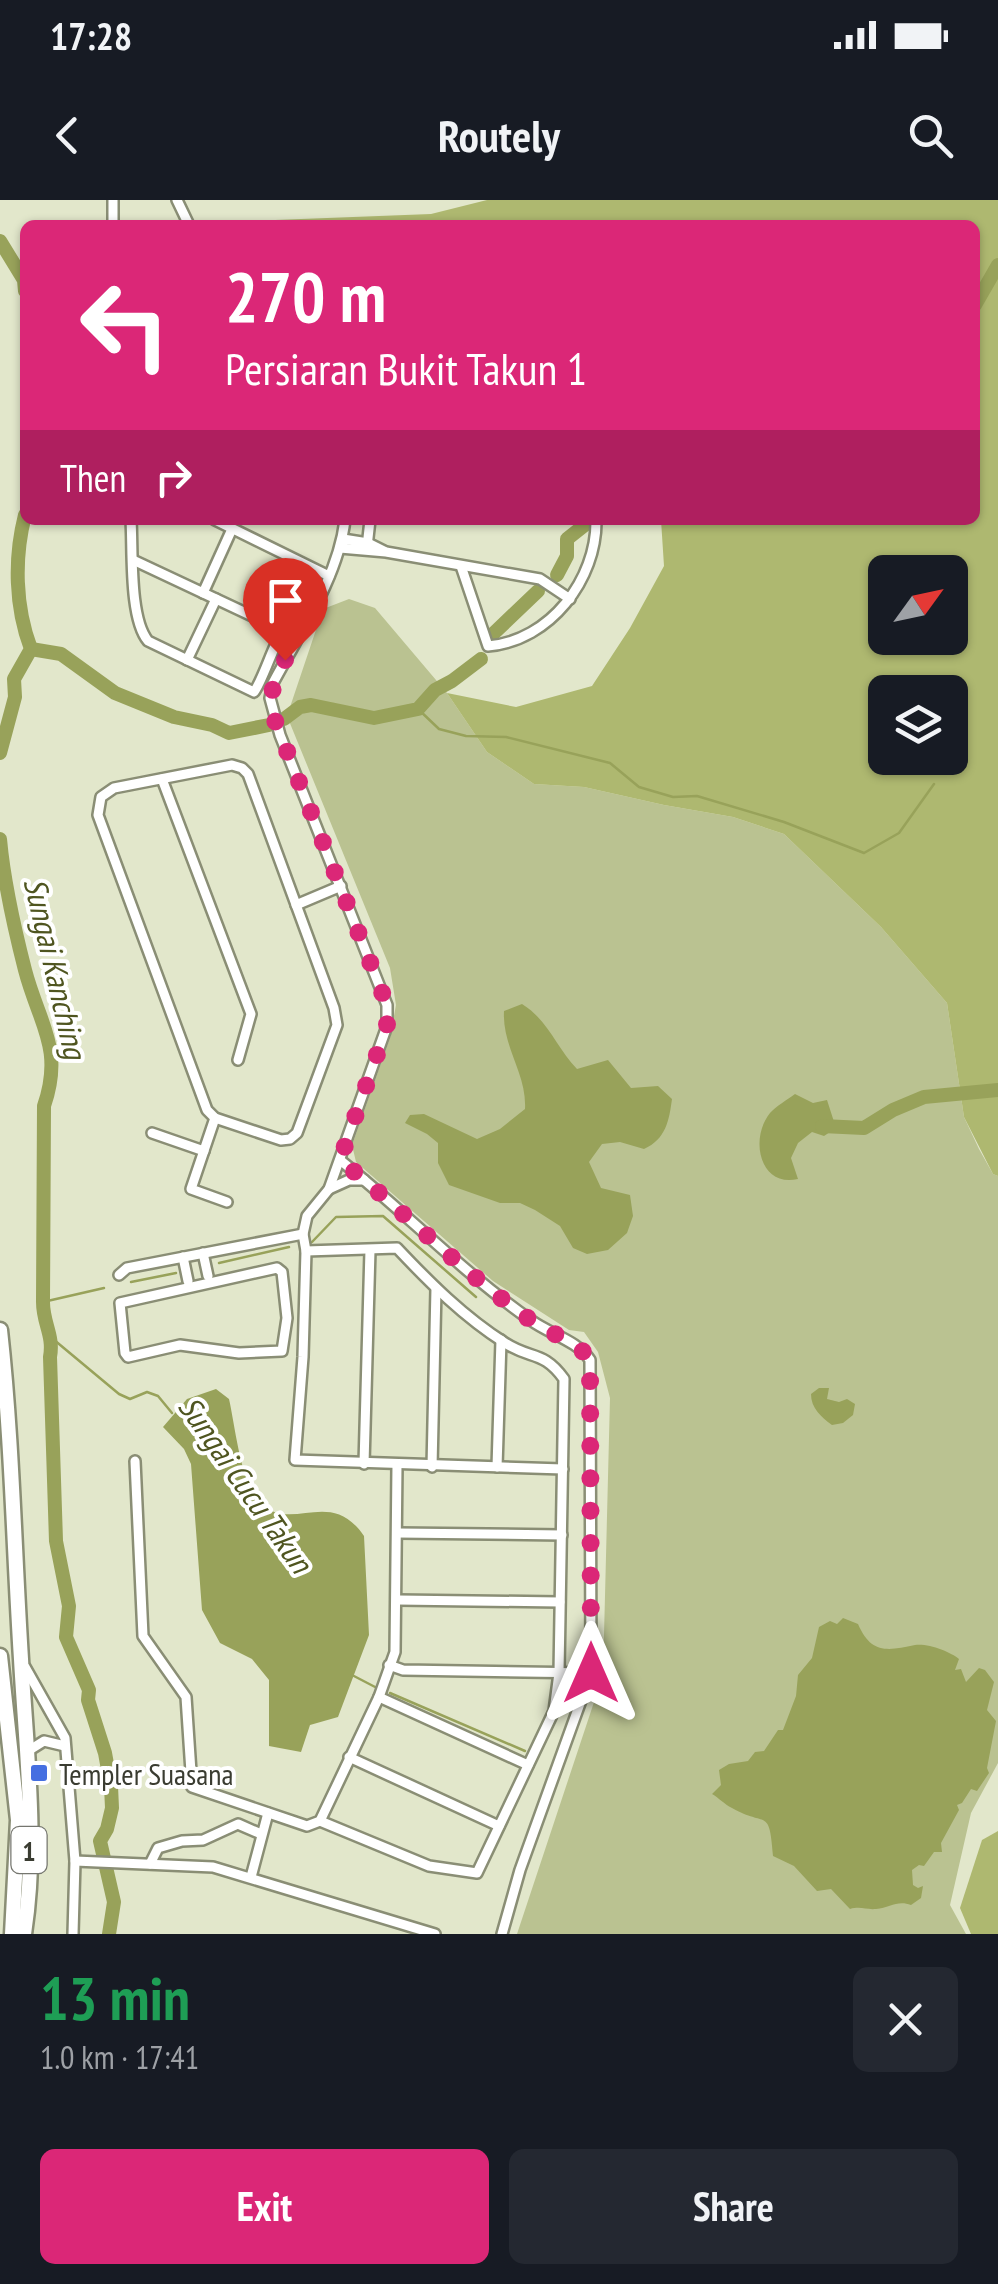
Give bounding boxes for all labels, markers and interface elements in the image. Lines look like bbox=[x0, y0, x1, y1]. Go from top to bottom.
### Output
text: 17:28 bbox=[50, 11, 132, 60]
text: Routely bbox=[438, 106, 560, 164]
icon: back bbox=[40, 108, 95, 163]
icon: search bbox=[903, 108, 958, 163]
text: 270 m bbox=[225, 251, 386, 341]
icon: left bbox=[60, 260, 190, 390]
text: Persiaran Bukit Takun 1 bbox=[225, 339, 587, 397]
icon: right bbox=[146, 450, 201, 505]
text: Then bbox=[60, 453, 126, 502]
north arrow bbox=[868, 555, 968, 655]
map controls bbox=[868, 555, 968, 775]
pin bbox=[243, 558, 328, 661]
icon: arrive bbox=[258, 573, 313, 628]
button: layers bbox=[868, 675, 968, 775]
water label: Sungai Kanching bbox=[15, 874, 98, 1065]
water label: Sungai Cucu Takun bbox=[170, 1388, 323, 1582]
position arrow bbox=[539, 1621, 643, 1725]
place label: Templer Suasana bbox=[59, 1754, 233, 1793]
marker: Templer Suasana bbox=[28, 1762, 50, 1784]
road number: 1 bbox=[12, 1827, 46, 1873]
text: 13 min bbox=[40, 1959, 190, 2037]
button: close bbox=[853, 1967, 958, 2072]
text: 1.0 km · 17:41 bbox=[40, 2036, 199, 2078]
button: Exit bbox=[40, 2149, 489, 2264]
button: Share bbox=[509, 2149, 958, 2264]

